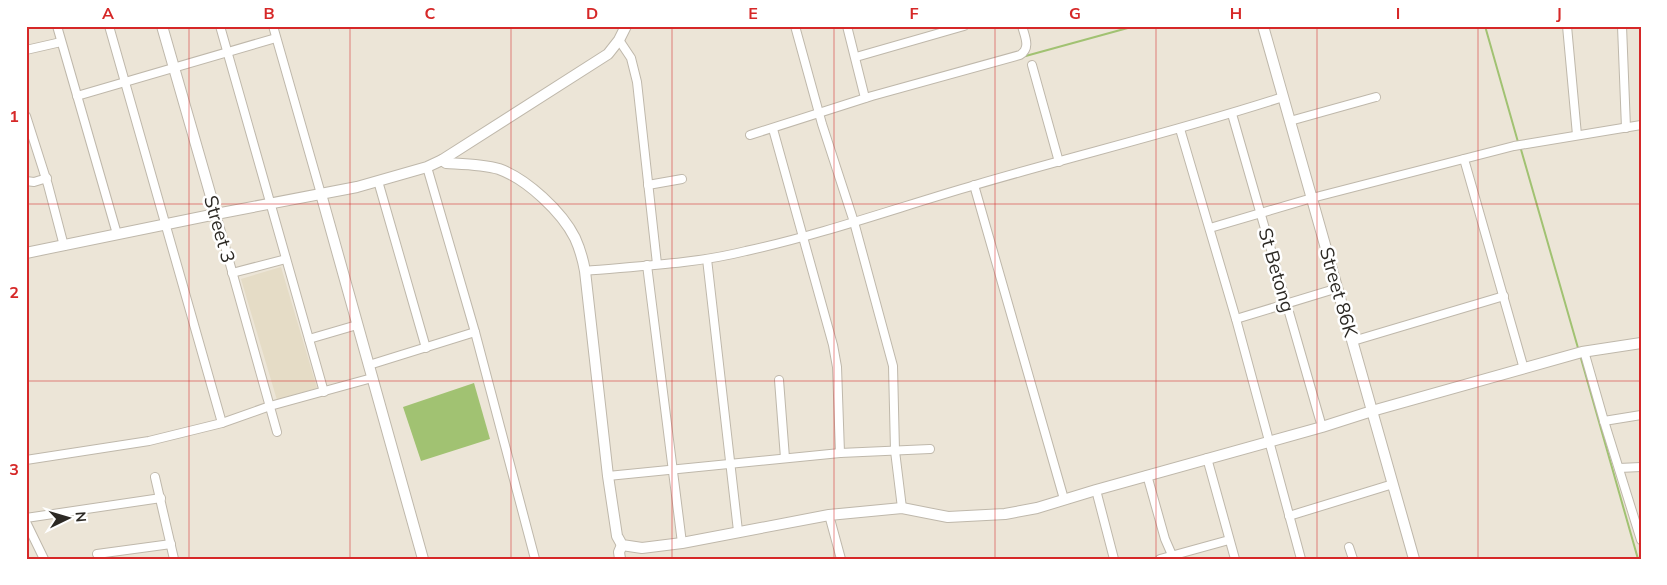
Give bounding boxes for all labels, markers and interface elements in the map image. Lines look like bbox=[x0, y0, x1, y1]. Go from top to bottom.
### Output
text: A bbox=[102, 3, 114, 23]
text: B bbox=[263, 3, 275, 23]
text: C bbox=[425, 3, 436, 23]
text: D bbox=[586, 3, 598, 23]
text: E bbox=[748, 3, 758, 23]
text: F bbox=[909, 3, 919, 23]
text: G bbox=[1069, 3, 1081, 23]
text: H bbox=[1230, 3, 1242, 23]
text: I bbox=[1396, 3, 1400, 23]
text: J bbox=[1556, 3, 1562, 23]
text: 1 bbox=[9, 106, 19, 126]
street label: Street 3 bbox=[199, 193, 241, 265]
street label: St Betong bbox=[1254, 225, 1300, 315]
street label: Street 86K bbox=[1315, 244, 1364, 341]
text: 2 bbox=[9, 282, 19, 302]
text: 3 bbox=[9, 459, 19, 479]
north arrow bbox=[42, 492, 92, 542]
text: N bbox=[72, 511, 90, 523]

